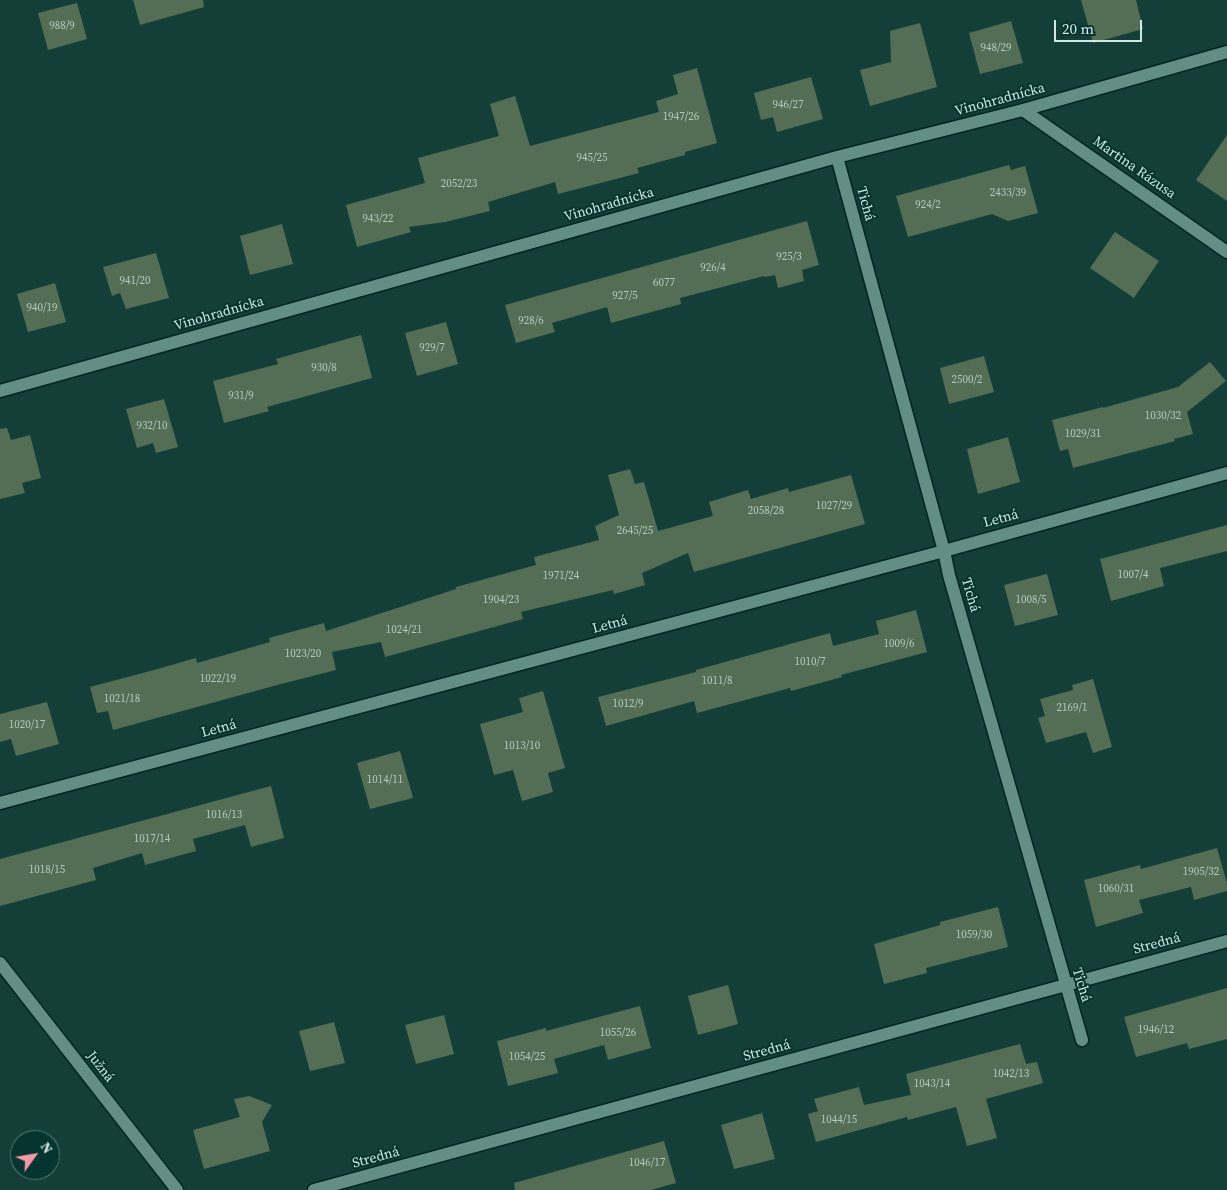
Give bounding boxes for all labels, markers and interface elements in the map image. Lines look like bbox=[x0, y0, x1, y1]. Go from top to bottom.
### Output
scale bar bbox=[1057, 10, 1144, 42]
text: 20 m bbox=[1062, 18, 1094, 39]
house number: 988/9 bbox=[49, 19, 75, 33]
house number: 948/29 bbox=[980, 41, 1012, 55]
street label: Vinohradnícka bbox=[953, 80, 1047, 120]
house number: 946/27 bbox=[772, 98, 804, 112]
house number: 1947/26 bbox=[663, 110, 699, 124]
street label: Martina Rázusa bbox=[1089, 133, 1179, 203]
house number: 945/25 bbox=[576, 151, 608, 165]
house number: 2052/23 bbox=[441, 177, 477, 191]
street label: Vinohradnícka bbox=[562, 184, 656, 226]
street label: Tichá bbox=[852, 185, 878, 223]
house number: 2433/39 bbox=[990, 186, 1026, 200]
house number: 924/2 bbox=[915, 198, 941, 212]
house number: 943/22 bbox=[362, 212, 394, 226]
house number: 925/3 bbox=[776, 250, 802, 264]
house number: 926/4 bbox=[700, 261, 726, 275]
house number: 941/20 bbox=[119, 274, 151, 288]
house number: 6077 bbox=[653, 276, 675, 290]
house number: 927/5 bbox=[612, 289, 638, 303]
street label: Vinohradnícka bbox=[172, 293, 266, 335]
house number: 940/19 bbox=[26, 301, 58, 315]
house number: 928/6 bbox=[518, 314, 544, 328]
house number: 929/7 bbox=[419, 341, 445, 355]
house number: 930/8 bbox=[311, 361, 337, 375]
house number: 2500/2 bbox=[951, 373, 983, 387]
house number: 931/9 bbox=[228, 389, 254, 403]
house number: 1030/32 bbox=[1145, 409, 1181, 423]
house number: 932/10 bbox=[136, 419, 168, 433]
house number: 1029/31 bbox=[1065, 427, 1101, 441]
house number: 1027/29 bbox=[816, 499, 852, 513]
house number: 2058/28 bbox=[748, 504, 784, 518]
street label: Letná bbox=[982, 506, 1020, 532]
house number: 2645/25 bbox=[617, 524, 653, 538]
house number: 1007/4 bbox=[1117, 568, 1149, 582]
house number: 1971/24 bbox=[543, 569, 579, 583]
street label: Tichá bbox=[957, 576, 983, 614]
house number: 1904/23 bbox=[483, 593, 519, 607]
house number: 1008/5 bbox=[1015, 593, 1047, 607]
street label: Letná bbox=[591, 612, 629, 638]
house number: 1024/21 bbox=[386, 623, 422, 637]
house number: 1009/6 bbox=[883, 637, 915, 651]
house number: 1023/20 bbox=[285, 647, 321, 661]
house number: 1010/7 bbox=[794, 655, 826, 669]
house number: 1022/19 bbox=[200, 672, 236, 686]
house number: 1011/8 bbox=[701, 674, 733, 688]
house number: 1021/18 bbox=[104, 692, 140, 706]
house number: 1012/9 bbox=[612, 697, 644, 711]
house number: 2169/1 bbox=[1056, 701, 1088, 715]
street label: Letná bbox=[200, 716, 238, 742]
house number: 1020/17 bbox=[9, 718, 45, 732]
house number: 1013/10 bbox=[504, 739, 540, 753]
house number: 1014/11 bbox=[367, 773, 403, 787]
house number: 1016/13 bbox=[206, 808, 242, 822]
house number: 1017/14 bbox=[134, 832, 170, 846]
house number: 1018/15 bbox=[29, 863, 65, 877]
house number: 1905/32 bbox=[1183, 865, 1219, 879]
house number: 1060/31 bbox=[1098, 882, 1134, 896]
house number: 1059/30 bbox=[956, 928, 992, 942]
street label: Stredná bbox=[1132, 930, 1182, 958]
street label: Tichá bbox=[1068, 966, 1094, 1004]
house number: 1946/12 bbox=[1138, 1023, 1174, 1037]
house number: 1055/26 bbox=[600, 1026, 636, 1040]
street label: Stredná bbox=[742, 1037, 792, 1065]
street label: Južná bbox=[83, 1048, 117, 1086]
house number: 1054/25 bbox=[509, 1050, 545, 1064]
house number: 1042/13 bbox=[993, 1067, 1029, 1081]
house number: 1043/14 bbox=[914, 1077, 950, 1091]
house number: 1044/15 bbox=[821, 1113, 857, 1127]
north arrow bbox=[10, 1130, 60, 1180]
text: N bbox=[36, 1138, 58, 1157]
street label: Stredná bbox=[351, 1144, 401, 1172]
house number: 1046/17 bbox=[629, 1156, 665, 1170]

